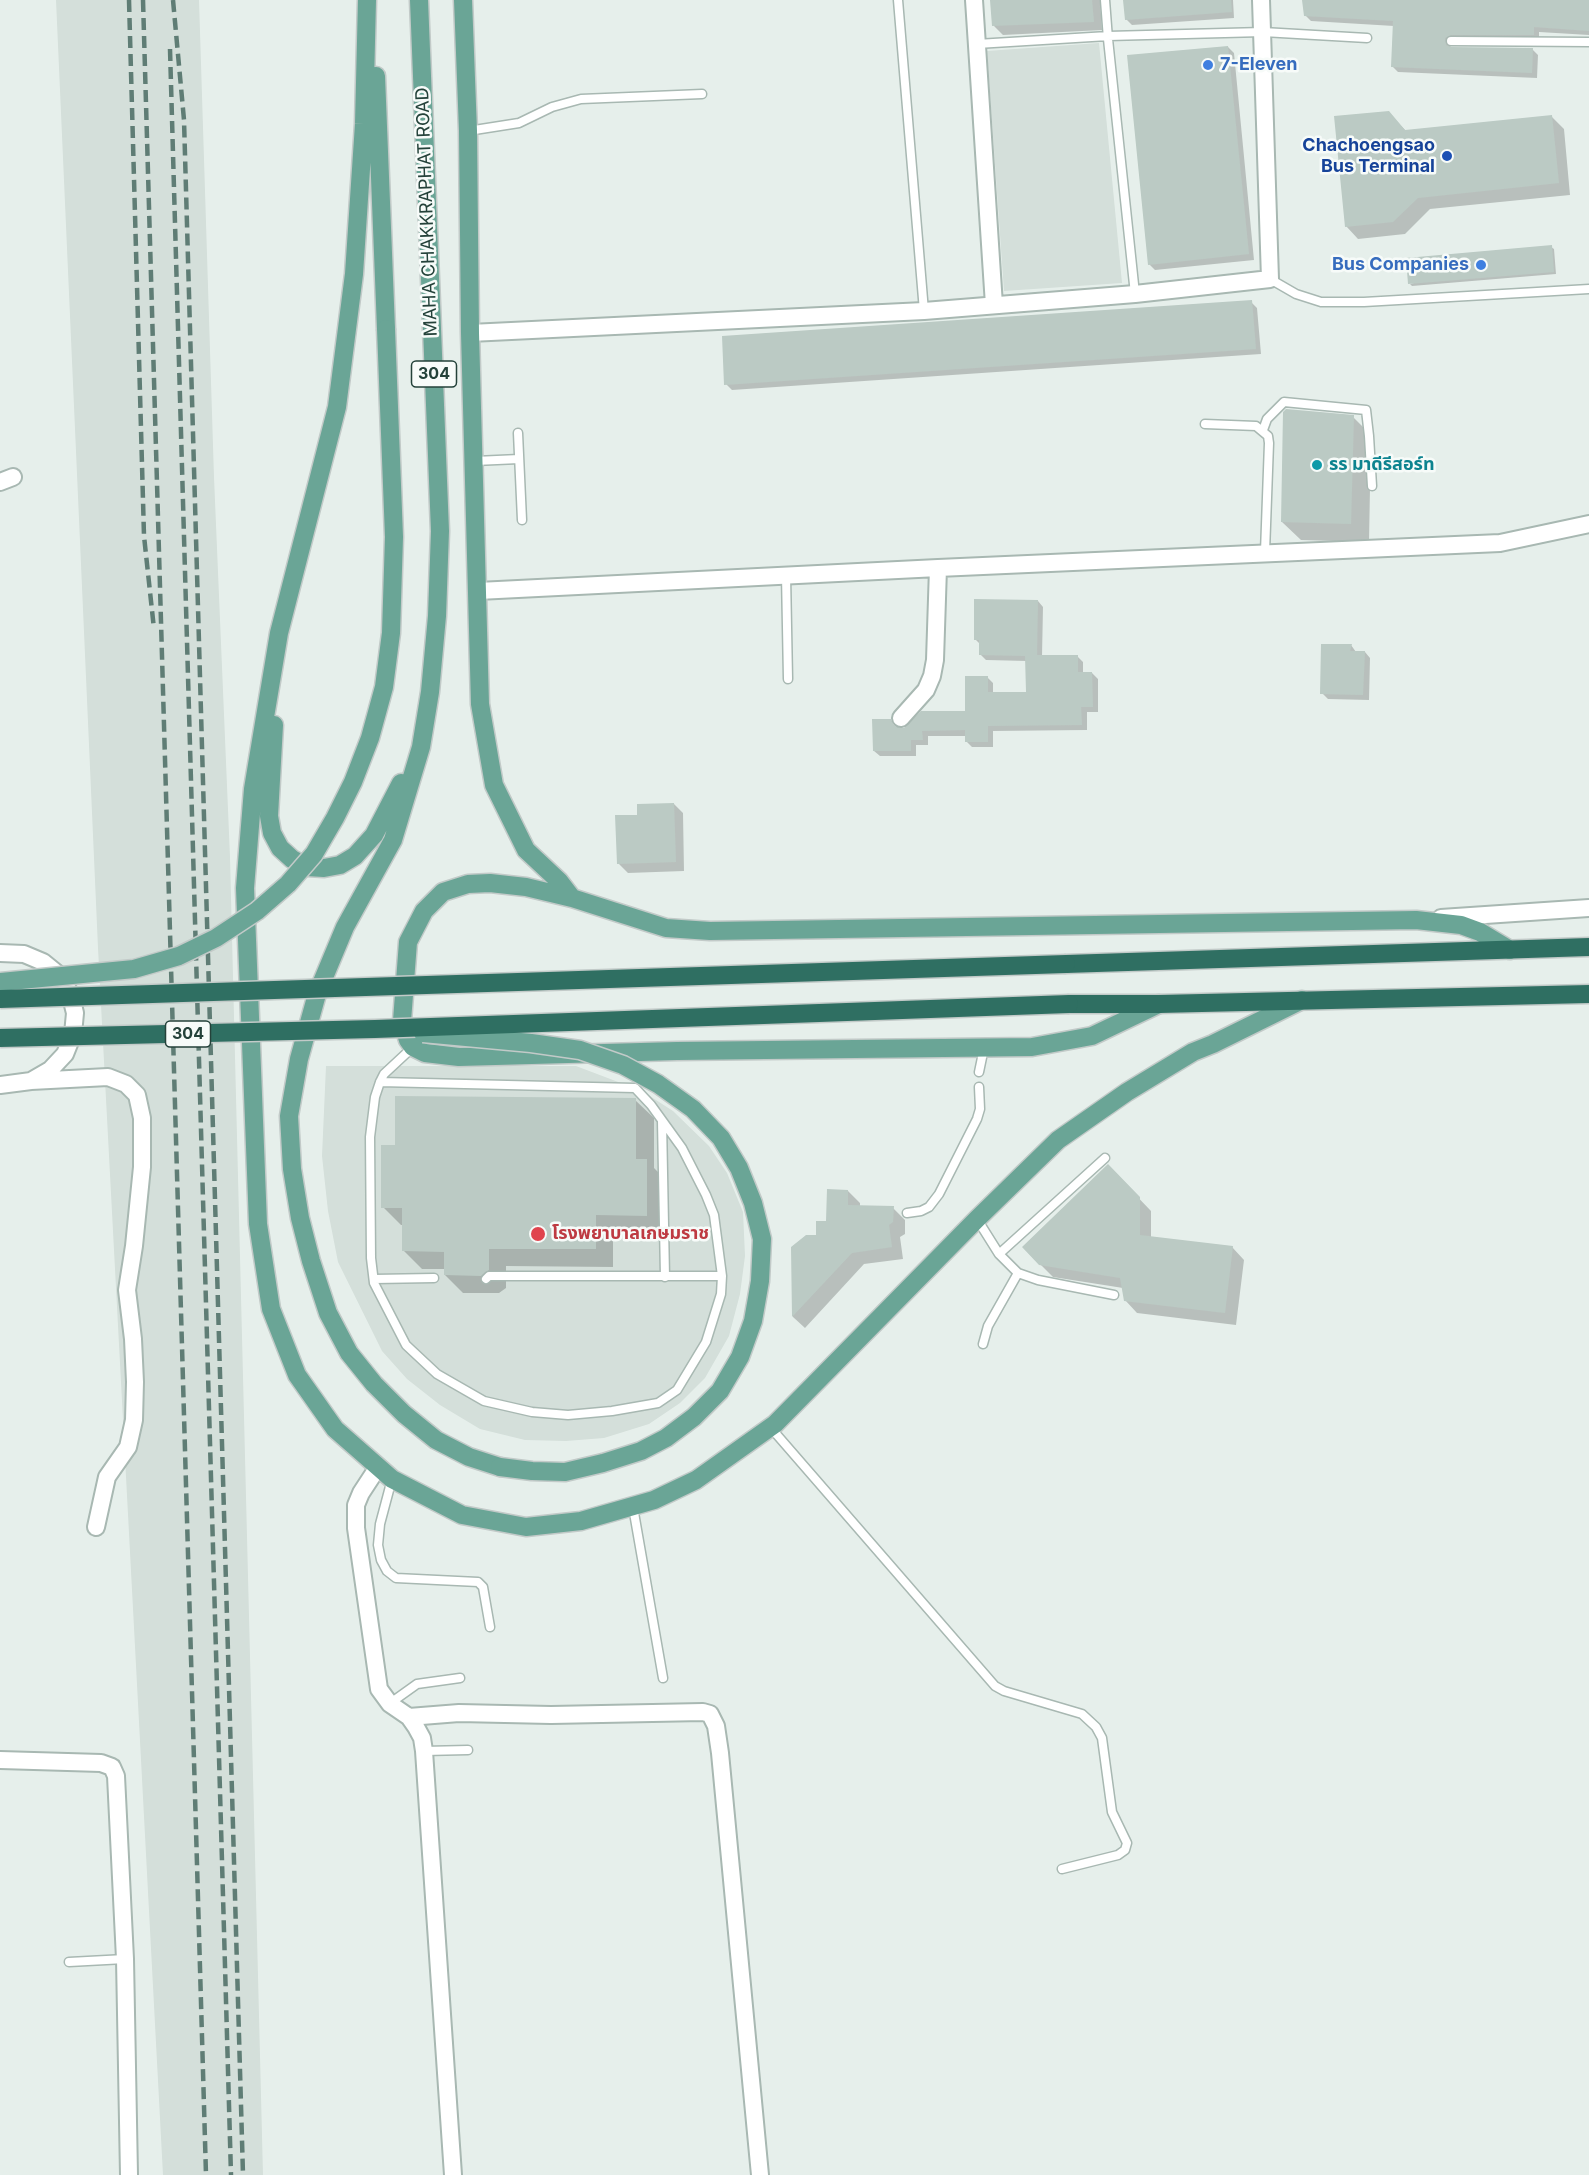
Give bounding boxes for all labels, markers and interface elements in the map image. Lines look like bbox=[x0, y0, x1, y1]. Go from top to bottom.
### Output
place label: 7-Eleven bbox=[1220, 54, 1297, 76]
marker: 7-Eleven bbox=[1201, 58, 1215, 72]
street label: MAHA CHAKKRAPHAT ROAD bbox=[412, 87, 442, 337]
place label: Chachoengsao Bus Terminal bbox=[1302, 135, 1435, 178]
marker: Chachoengsao Bus Terminal bbox=[1440, 149, 1454, 163]
place label: Bus Companies bbox=[1332, 254, 1469, 276]
marker: Bus Companies bbox=[1474, 258, 1488, 272]
road number: 304 bbox=[412, 361, 456, 387]
place label: รร มาดีรีสอร์ท bbox=[1329, 454, 1435, 476]
marker: รร มาดีรีสอร์ท bbox=[1310, 458, 1324, 472]
road number: 304 bbox=[166, 1021, 210, 1047]
place label: โรงพยาบาลเกษมราช bbox=[552, 1223, 709, 1245]
marker: โรงพยาบาลเกษมราช bbox=[529, 1225, 547, 1243]

